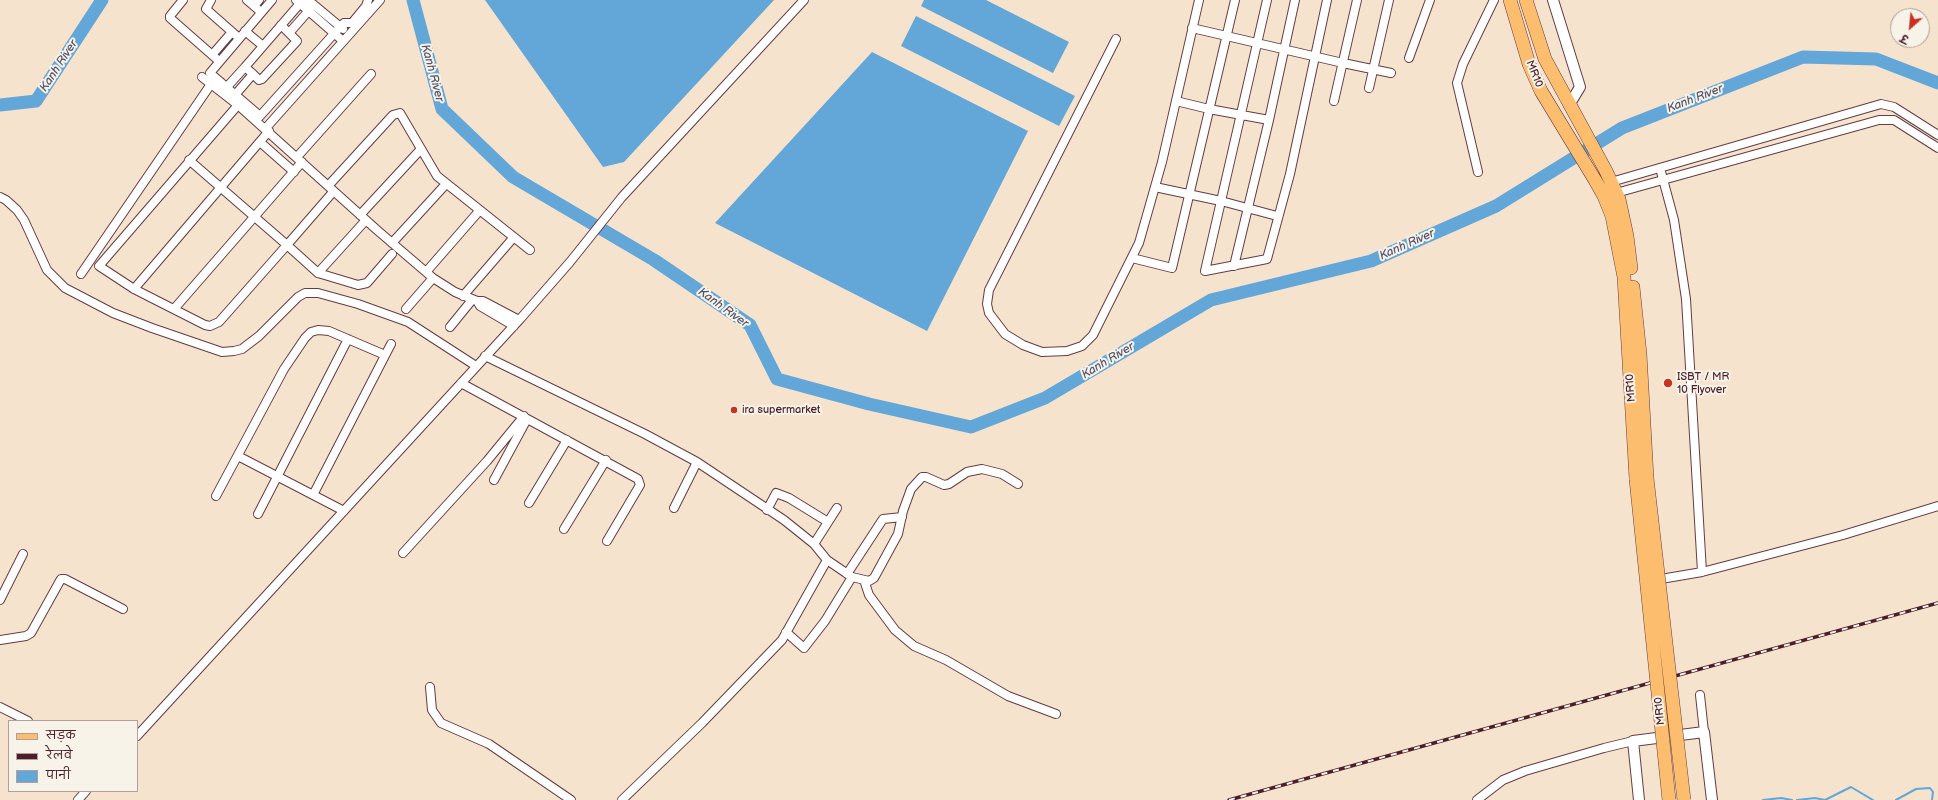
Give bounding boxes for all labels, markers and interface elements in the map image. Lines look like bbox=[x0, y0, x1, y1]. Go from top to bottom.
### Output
north arrow bbox=[1890, 8, 1930, 48]
text: उ bbox=[1899, 31, 1911, 46]
water label: Kanh River bbox=[37, 37, 81, 95]
water label: Kanh River bbox=[417, 43, 447, 103]
street label: MR10 bbox=[1523, 59, 1545, 89]
water label: Kanh River bbox=[1665, 82, 1725, 116]
water label: Kanh River bbox=[1377, 226, 1437, 264]
water label: Kanh River bbox=[695, 285, 751, 331]
water label: Kanh River bbox=[1079, 340, 1137, 382]
place label: ISBT / MR 10 Flyover bbox=[1677, 370, 1729, 396]
street label: MR10 bbox=[1623, 374, 1639, 402]
marker: ISBT / MR 10 Flyover bbox=[1662, 377, 1674, 389]
place label: ira supermarket bbox=[742, 403, 820, 417]
marker: ira supermarket bbox=[729, 405, 739, 415]
street label: MR10 bbox=[1652, 696, 1668, 726]
legend bbox=[8, 720, 138, 792]
text: सड़क bbox=[46, 728, 76, 743]
text: रेलवे bbox=[46, 748, 72, 763]
text: पानी bbox=[46, 768, 71, 783]

